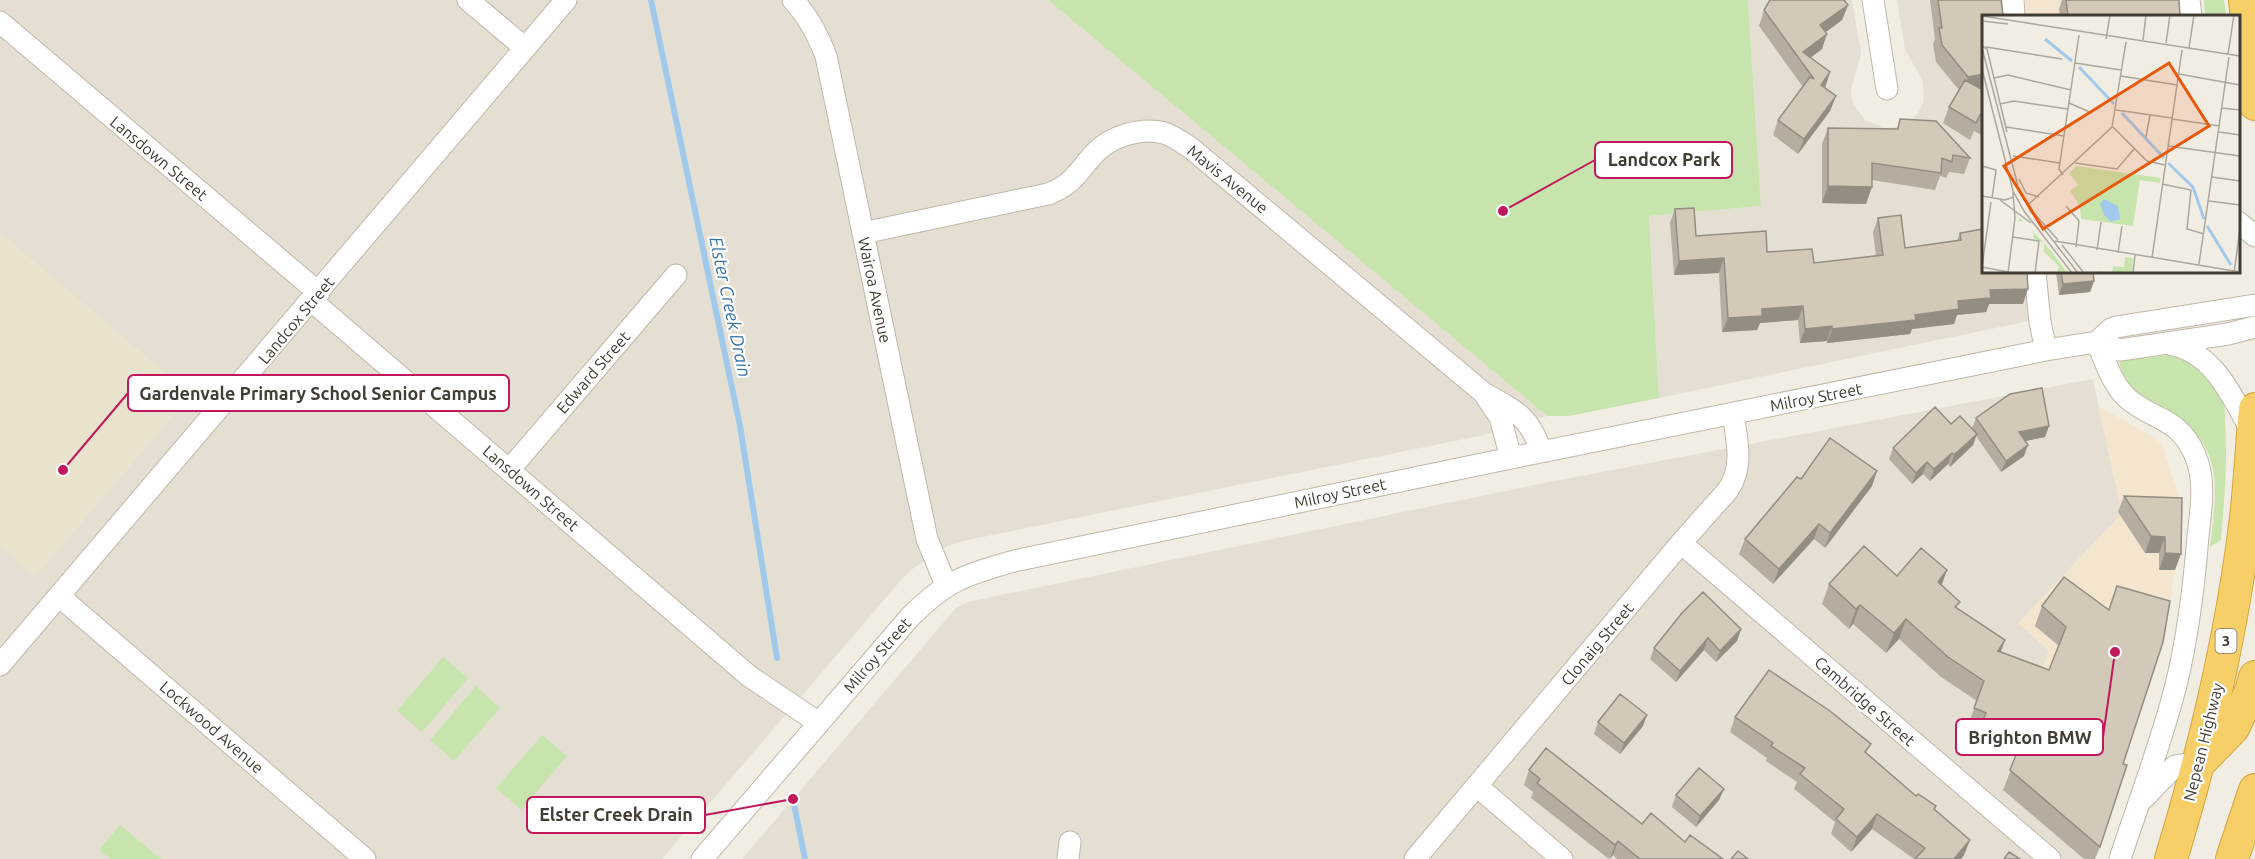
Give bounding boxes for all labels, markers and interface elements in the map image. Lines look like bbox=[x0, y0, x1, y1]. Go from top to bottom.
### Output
inset map bbox=[1982, 15, 2240, 273]
street label: Lansdown Street bbox=[107, 112, 212, 204]
street label: Mavis Avenue bbox=[1184, 141, 1272, 217]
callout: Landcox Park bbox=[1595, 142, 1732, 178]
text: Landcox Park bbox=[1608, 149, 1720, 169]
water label: Elster Creek Drain bbox=[706, 235, 756, 379]
street label: Wairoa Avenue bbox=[855, 235, 895, 345]
street label: Landcox Street bbox=[254, 272, 338, 367]
street label: Edward Street bbox=[553, 327, 634, 417]
callout: Gardenvale Primary School Senior Campus bbox=[128, 375, 509, 411]
street label: Milroy Street bbox=[1768, 379, 1864, 415]
text: Gardenvale Primary School Senior Campus bbox=[139, 383, 497, 403]
street label: Lansdown Street bbox=[479, 441, 583, 535]
street label: Milroy Street bbox=[1292, 474, 1388, 512]
street label: Clonaig Street bbox=[1557, 599, 1637, 689]
street label: Milroy Street bbox=[840, 613, 915, 696]
road number: 3 bbox=[2216, 629, 2236, 653]
street label: Cambridge Street bbox=[1811, 653, 1919, 750]
street label: Lockwood Avenue bbox=[157, 677, 267, 777]
street label: Nepean Highway bbox=[2180, 681, 2226, 803]
callout: Brighton BMW bbox=[1956, 719, 2103, 755]
text: Brighton BMW bbox=[1968, 727, 2092, 747]
callout: Elster Creek Drain bbox=[527, 797, 705, 833]
text: Elster Creek Drain bbox=[539, 804, 693, 824]

